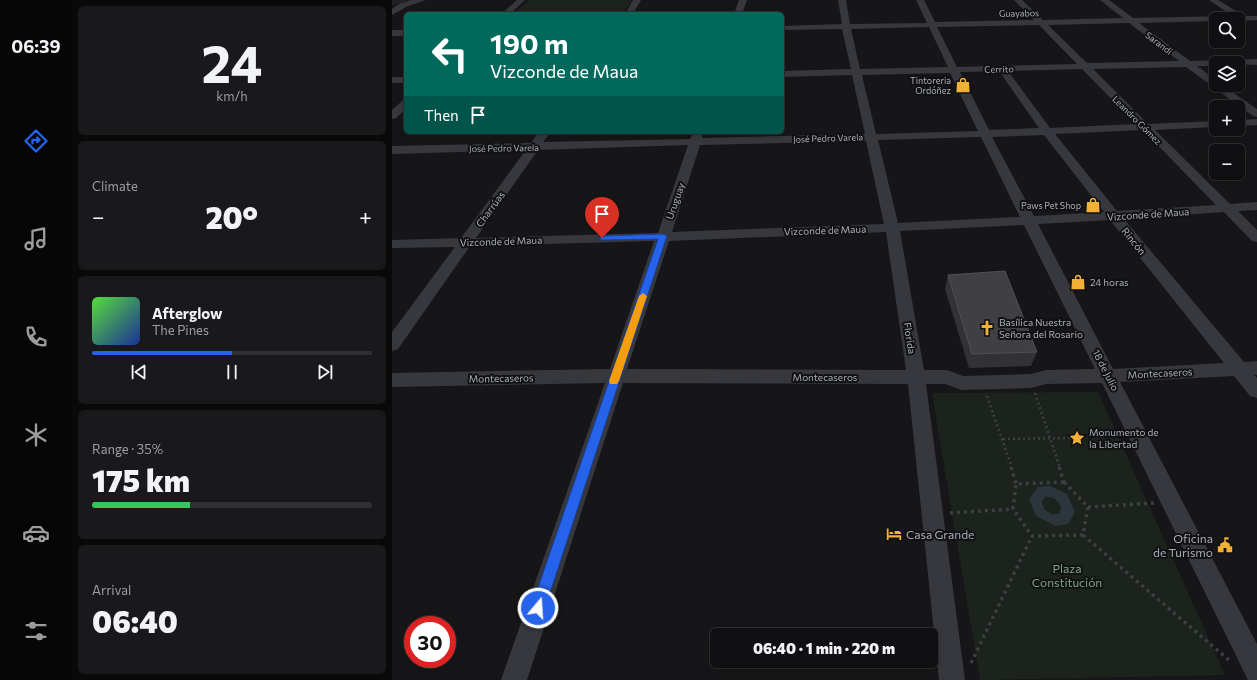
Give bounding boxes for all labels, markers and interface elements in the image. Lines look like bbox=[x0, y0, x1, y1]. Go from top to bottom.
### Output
street label: Guayabos bbox=[999, 7, 1039, 19]
map controls bbox=[1209, 12, 1245, 180]
button: search bbox=[1209, 12, 1245, 48]
text: 190 m bbox=[490, 26, 568, 60]
icon: left bbox=[424, 28, 476, 80]
street label: Sarandí bbox=[1143, 29, 1175, 57]
text: 24 bbox=[202, 30, 262, 94]
text: 06:39 bbox=[11, 35, 61, 57]
button: layers bbox=[1209, 56, 1245, 92]
text: Vizconde de Maua bbox=[490, 60, 639, 82]
street label: Cerrito bbox=[984, 63, 1014, 75]
place label: Tintoreria Ordóñez bbox=[910, 75, 952, 96]
shop icon: Tintoreria Ordóñez bbox=[954, 76, 972, 94]
text: km/h bbox=[216, 88, 248, 104]
street label: Leandro Gómez bbox=[1110, 93, 1164, 147]
button: + bbox=[1209, 100, 1245, 136]
icon: arrive bbox=[467, 104, 489, 126]
text: Then bbox=[424, 106, 459, 124]
icon: directions bbox=[22, 127, 50, 155]
street label: José Pedro Varela bbox=[793, 131, 863, 145]
street label: José Pedro Varela bbox=[469, 142, 539, 154]
button: − bbox=[1209, 144, 1245, 180]
text: Climate bbox=[92, 178, 138, 194]
street label: Uruguay bbox=[663, 181, 687, 221]
street label: Charrúas bbox=[473, 188, 507, 229]
shop icon: Paws Pet Shop bbox=[1084, 196, 1102, 214]
pin bbox=[585, 197, 619, 238]
text: 20° bbox=[205, 198, 258, 235]
place label: Paws Pet Shop bbox=[1021, 200, 1081, 211]
text: − bbox=[92, 203, 105, 230]
text: + bbox=[359, 203, 372, 230]
icon: arrive bbox=[591, 203, 613, 225]
street label: Vizconde de Maua bbox=[1106, 205, 1190, 223]
street label: Vizconde de Maua bbox=[784, 223, 866, 237]
icon: music bbox=[22, 225, 50, 253]
street label: Rincón bbox=[1119, 225, 1149, 257]
street label: Vizconde de Maua bbox=[460, 234, 542, 248]
shop icon: 24 horas bbox=[1069, 273, 1087, 291]
place label: 24 horas bbox=[1090, 276, 1129, 288]
text: Afterglow bbox=[152, 304, 222, 322]
place label: Basílica Nuestra Señora del Rosario bbox=[999, 316, 1083, 340]
church icon: Basílica Nuestra Señora del Rosario bbox=[978, 319, 996, 337]
street label: Florida bbox=[902, 321, 918, 355]
text: The Pines bbox=[152, 322, 209, 338]
icon: phone bbox=[22, 323, 50, 351]
street label: 18 de Julio bbox=[1090, 347, 1122, 393]
icon: previous bbox=[128, 361, 150, 383]
icon: pause bbox=[221, 361, 243, 383]
icon: next bbox=[314, 361, 336, 383]
street label: Montecaseros bbox=[1127, 365, 1193, 381]
street label: Montecaseros bbox=[468, 371, 534, 385]
street label: Montecaseros bbox=[793, 371, 858, 383]
icon: climate bbox=[22, 421, 50, 449]
place label: Monumento de la Libertad bbox=[1089, 426, 1159, 450]
place icon: Monumento de la Libertad bbox=[1068, 429, 1086, 447]
text: Range · 35% bbox=[92, 441, 163, 457]
text: 175 km bbox=[92, 461, 190, 498]
icon: car bbox=[22, 519, 50, 547]
hotel icon: Casa Grande bbox=[885, 525, 903, 543]
place label: Casa Grande bbox=[906, 527, 974, 541]
place label: Oficina de Turismo bbox=[1153, 531, 1213, 559]
public building icon: Oficina de Turismo bbox=[1216, 536, 1234, 554]
park label: Plaza Constitución bbox=[1032, 561, 1102, 589]
text: Arrival bbox=[92, 582, 131, 598]
position arrow bbox=[517, 587, 559, 629]
text: 06:40 bbox=[92, 602, 178, 639]
speed limit sign: 30 bbox=[404, 616, 456, 668]
icon: filters bbox=[22, 617, 50, 645]
text: 06:40 · 1 min · 220 m bbox=[753, 639, 895, 657]

